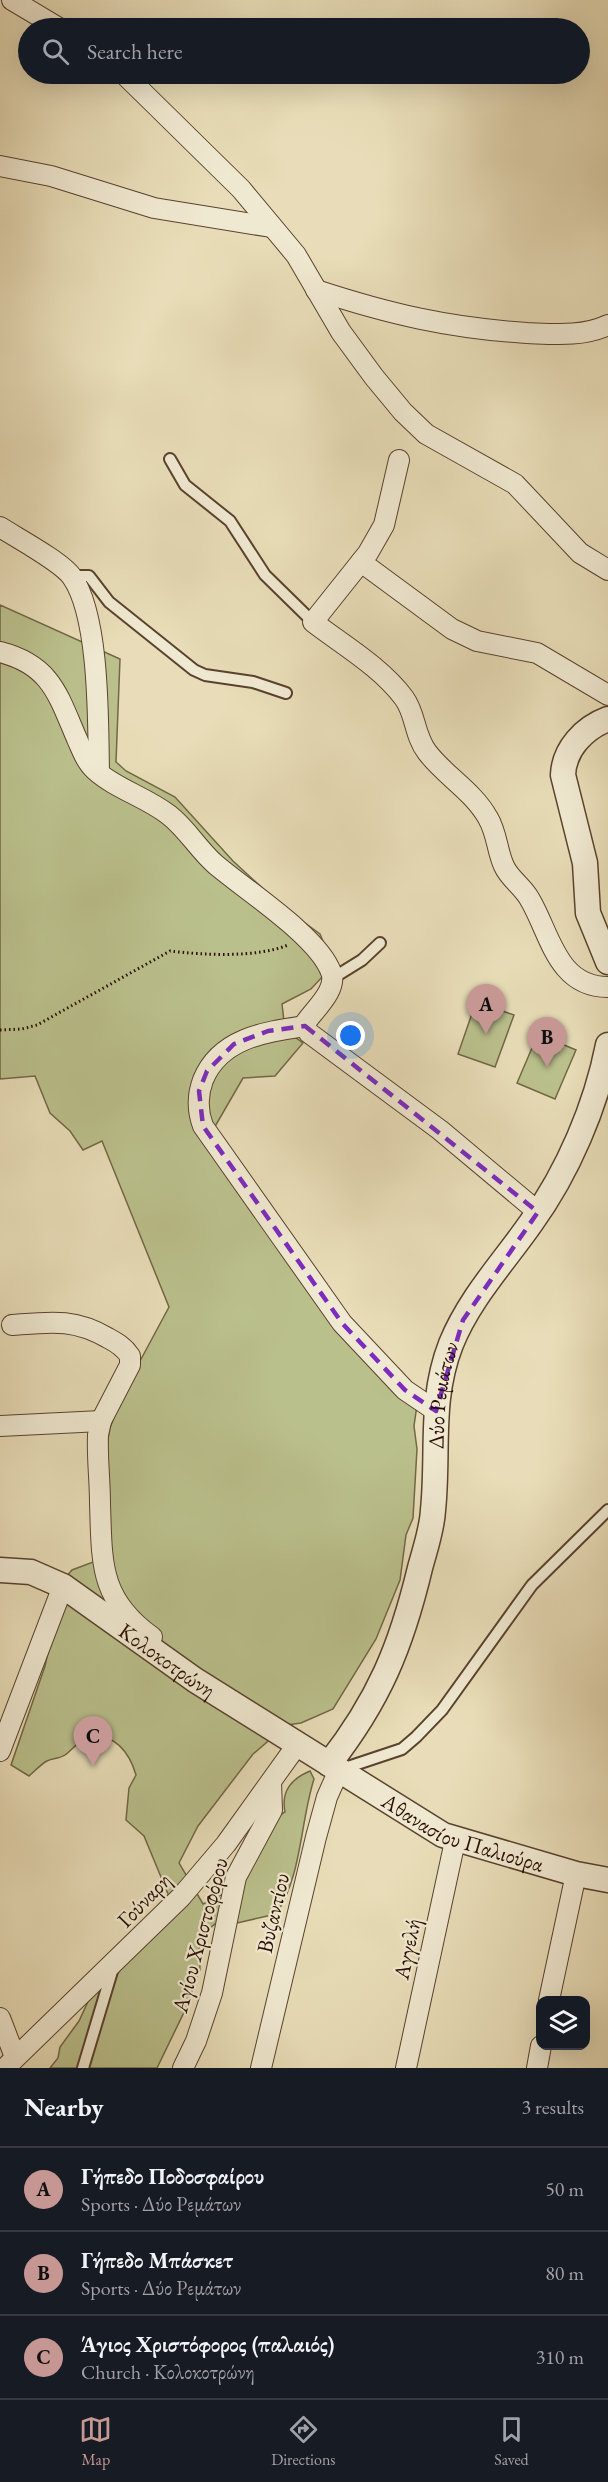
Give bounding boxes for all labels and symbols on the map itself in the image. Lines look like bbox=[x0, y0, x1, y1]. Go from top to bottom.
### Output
pin: A bbox=[466, 984, 506, 1034]
pin: B bbox=[528, 1018, 566, 1067]
your location bbox=[336, 1021, 365, 1050]
street label: Δύο Ρεμάτων bbox=[421, 1337, 465, 1449]
street label: Κολοκοτρώνη bbox=[113, 1616, 221, 1704]
pin: C bbox=[74, 1716, 112, 1766]
street label: Αθανασίου Παλιούρα bbox=[376, 1785, 548, 1879]
street label: Αγίου Χριστοφόρου bbox=[165, 1854, 235, 2017]
street label: Γούναρη bbox=[111, 1866, 177, 1934]
street label: Βυζαντίου bbox=[250, 1870, 296, 1956]
street label: Αγγελή bbox=[386, 1916, 428, 1983]

